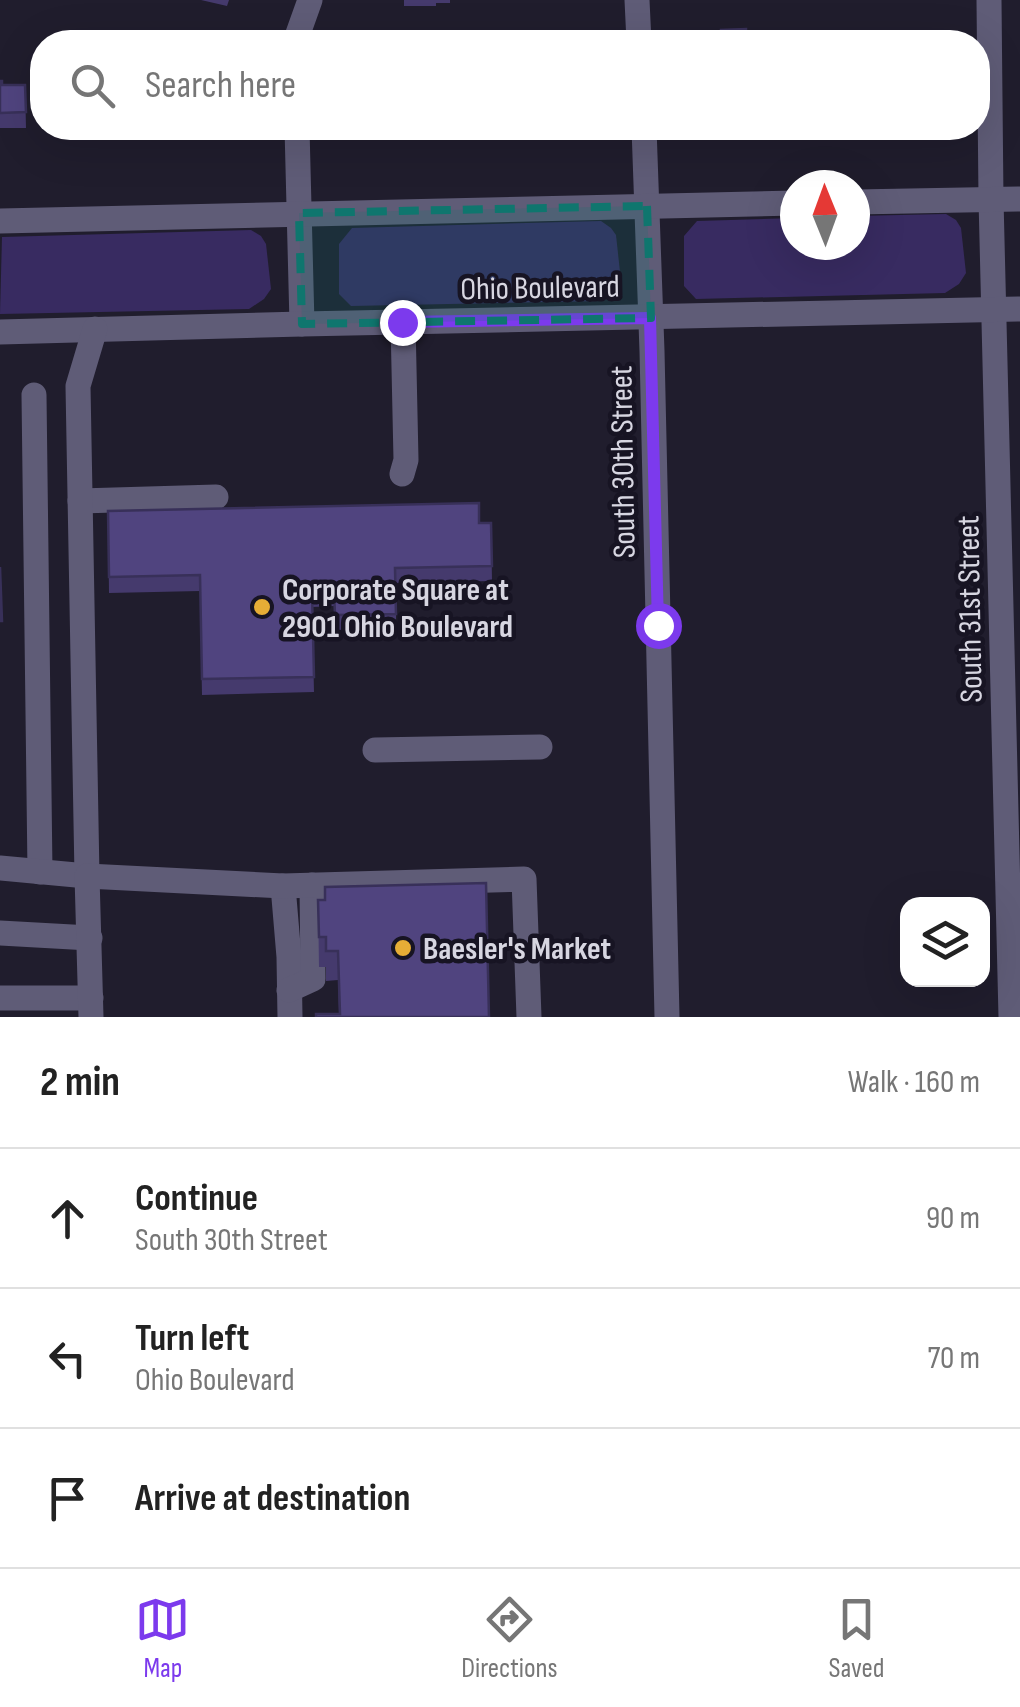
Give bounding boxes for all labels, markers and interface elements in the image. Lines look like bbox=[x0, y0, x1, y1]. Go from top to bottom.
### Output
search box bbox=[30, 30, 990, 140]
icon: search bbox=[65, 58, 120, 113]
text: Search here bbox=[145, 63, 296, 108]
north arrow bbox=[780, 170, 870, 260]
street label: Ohio Boulevard bbox=[460, 268, 620, 309]
route end bbox=[380, 300, 426, 346]
street label: South 30th Street bbox=[602, 365, 645, 559]
street label: South 31st Street bbox=[949, 515, 992, 703]
place label: Corporate Square at 2901 Ohio Boulevard bbox=[282, 571, 513, 647]
marker: Corporate Square at 2901 Ohio Boulevard bbox=[251, 596, 273, 618]
route start bbox=[636, 603, 682, 649]
map controls bbox=[900, 897, 990, 987]
button: layers bbox=[900, 897, 990, 987]
place label: Baesler's Market bbox=[423, 930, 611, 969]
marker: Baesler's Market bbox=[392, 937, 414, 959]
text: 2 min bbox=[40, 1057, 120, 1108]
text: Walk · 160 m bbox=[848, 1063, 980, 1102]
text: Continue bbox=[135, 1176, 258, 1221]
icon: ahead bbox=[40, 1191, 95, 1246]
text: 90 m bbox=[926, 1199, 980, 1238]
text: South 30th Street bbox=[135, 1221, 328, 1260]
text: Turn left bbox=[135, 1316, 249, 1361]
icon: left bbox=[40, 1331, 95, 1386]
text: 70 m bbox=[927, 1339, 980, 1378]
text: Ohio Boulevard bbox=[135, 1361, 295, 1400]
icon: arrive bbox=[40, 1471, 95, 1526]
text: Arrive at destination bbox=[135, 1476, 410, 1521]
tab: Map bbox=[135, 1592, 190, 1685]
tab: Directions bbox=[461, 1592, 558, 1685]
tab: Saved bbox=[828, 1592, 885, 1685]

